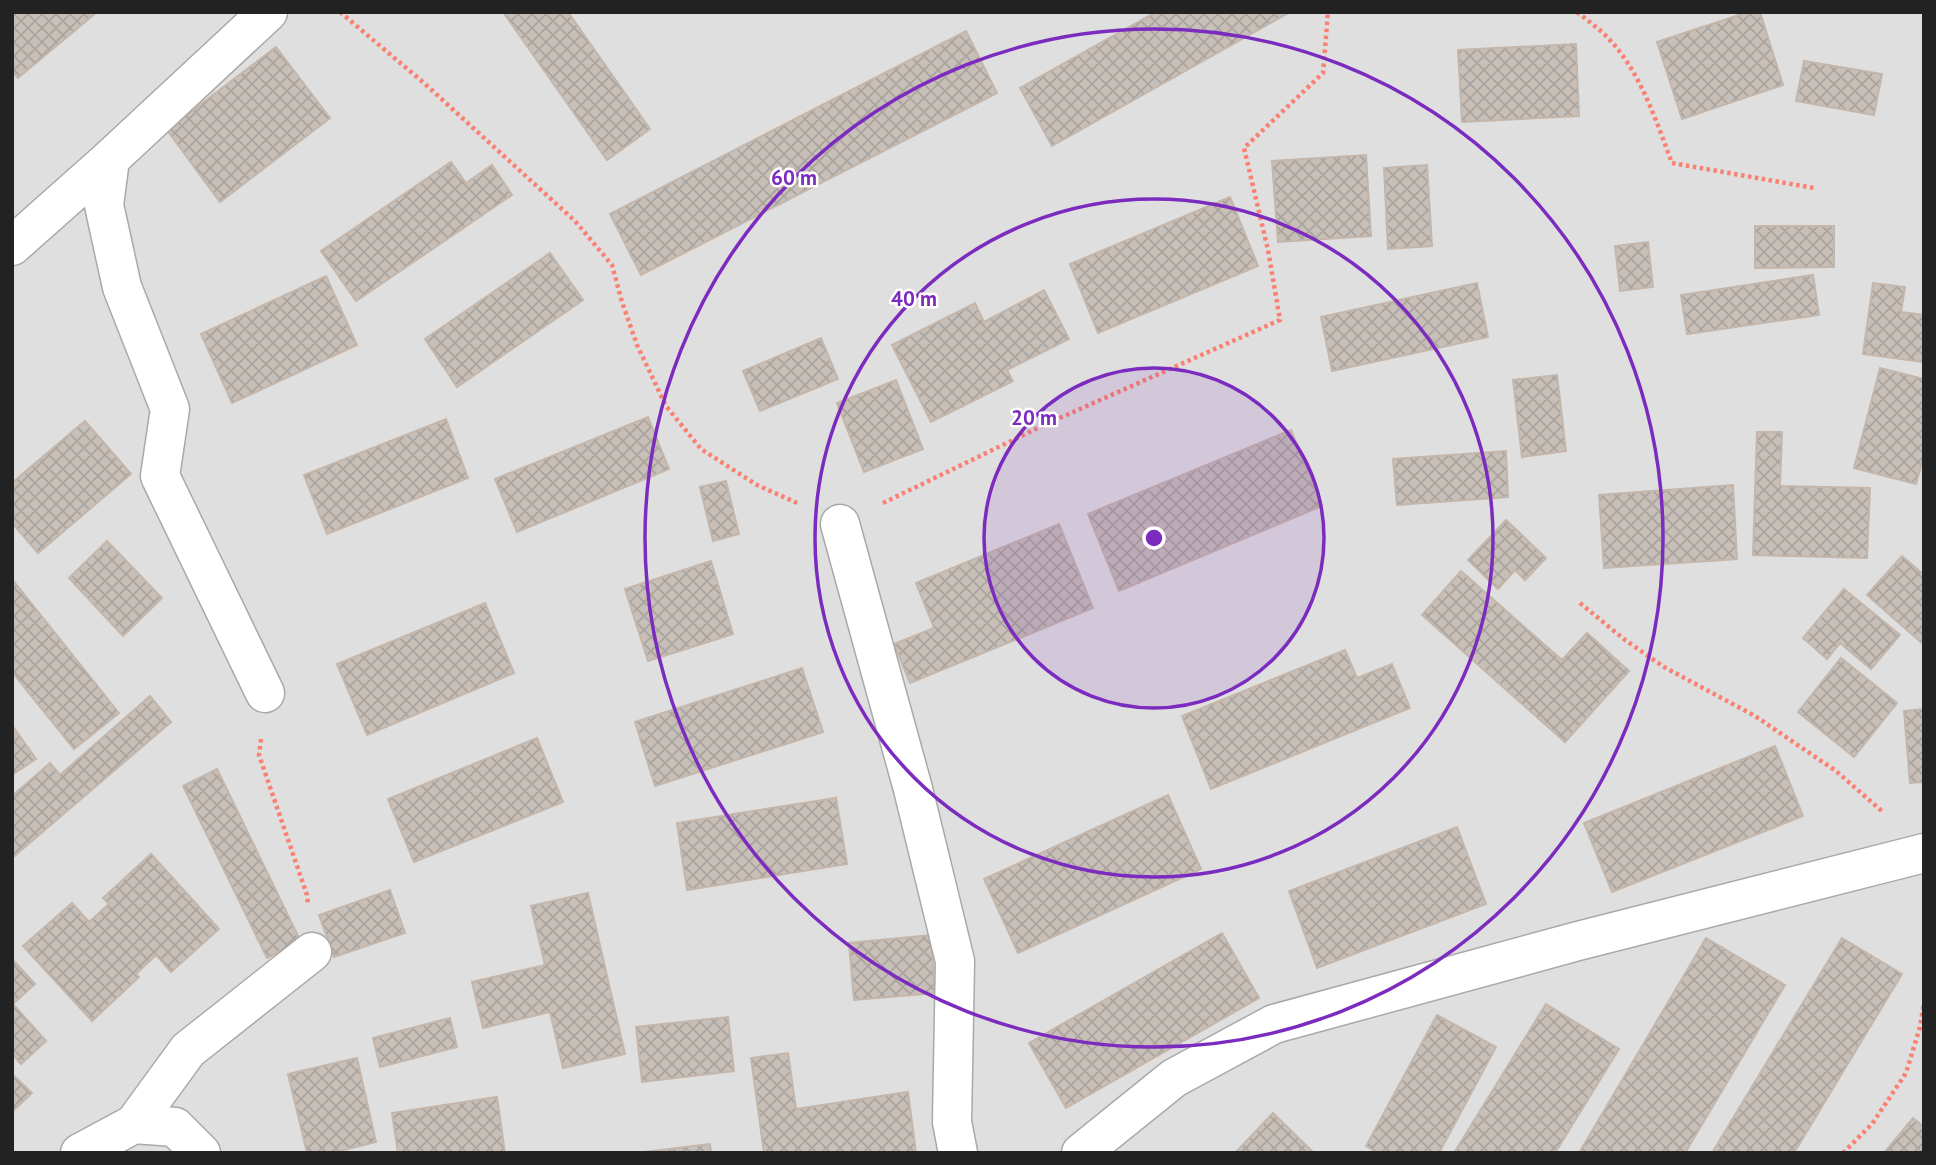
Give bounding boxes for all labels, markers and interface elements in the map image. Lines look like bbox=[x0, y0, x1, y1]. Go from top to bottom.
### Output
text: 60 m bbox=[771, 164, 817, 191]
text: 40 m bbox=[891, 285, 937, 312]
text: 20 m bbox=[1011, 404, 1057, 431]
centre of rings bbox=[1142, 526, 1166, 550]

